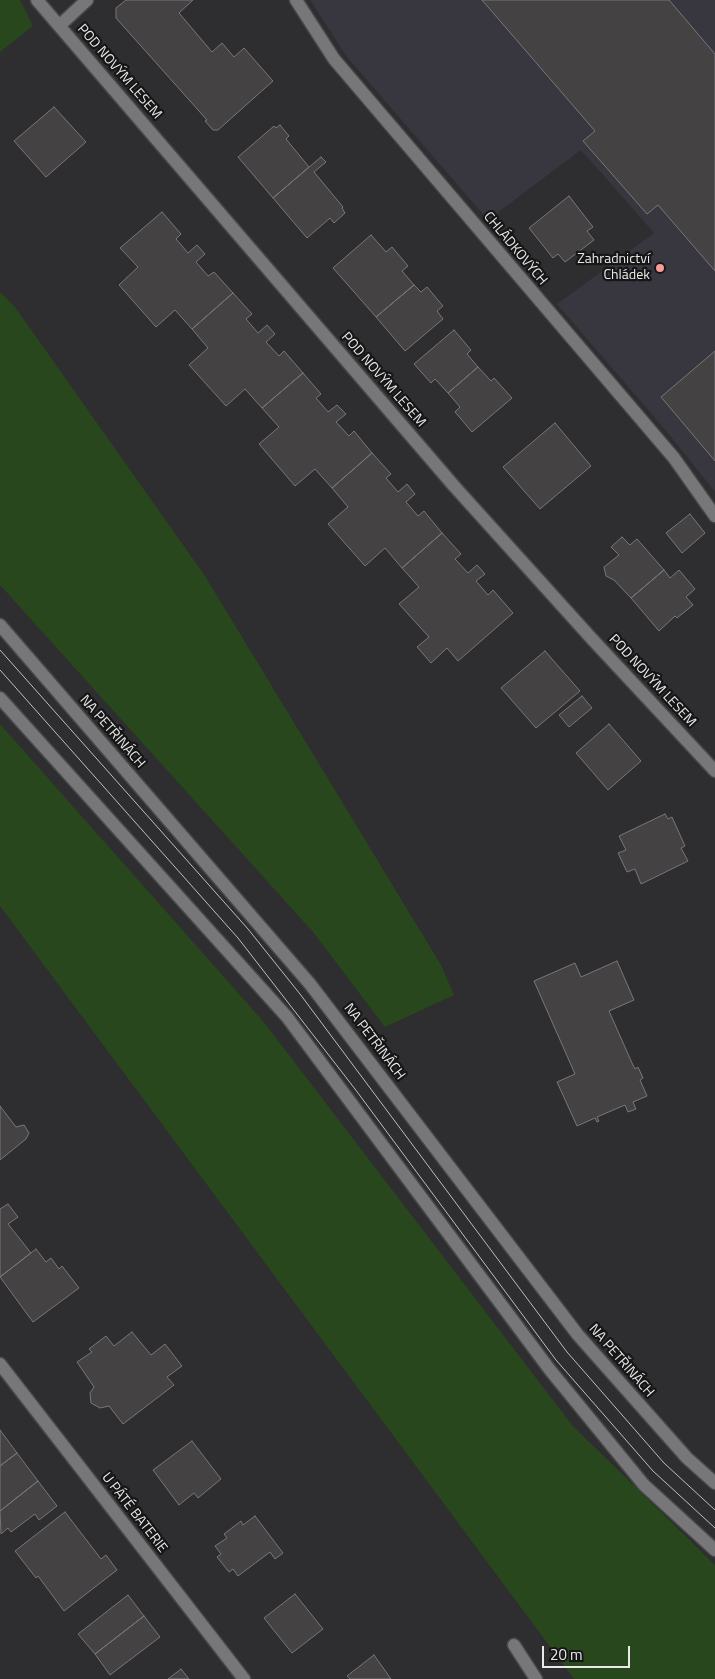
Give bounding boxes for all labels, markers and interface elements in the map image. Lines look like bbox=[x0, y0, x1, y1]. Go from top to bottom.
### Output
street label: POD NOVÝM LESEM bbox=[73, 21, 165, 123]
street label: CHLÁDKOVÝCH bbox=[480, 209, 550, 289]
place label: Zahradnictví Chládek bbox=[577, 252, 650, 284]
marker: Zahradnictví Chládek bbox=[654, 262, 666, 274]
street label: POD NOVÝM LESEM bbox=[337, 329, 429, 431]
street label: POD NOVÝM LESEM bbox=[605, 631, 699, 731]
street label: NA PETŘINÁCH bbox=[76, 692, 148, 772]
street label: NA PETŘINÁCH bbox=[340, 1001, 408, 1083]
street label: NA PETŘINÁCH bbox=[585, 1321, 657, 1401]
street label: U PÁTÉ BATERIE bbox=[98, 1470, 170, 1556]
scale bar bbox=[545, 1636, 632, 1668]
text: 20 m bbox=[550, 1643, 583, 1666]

